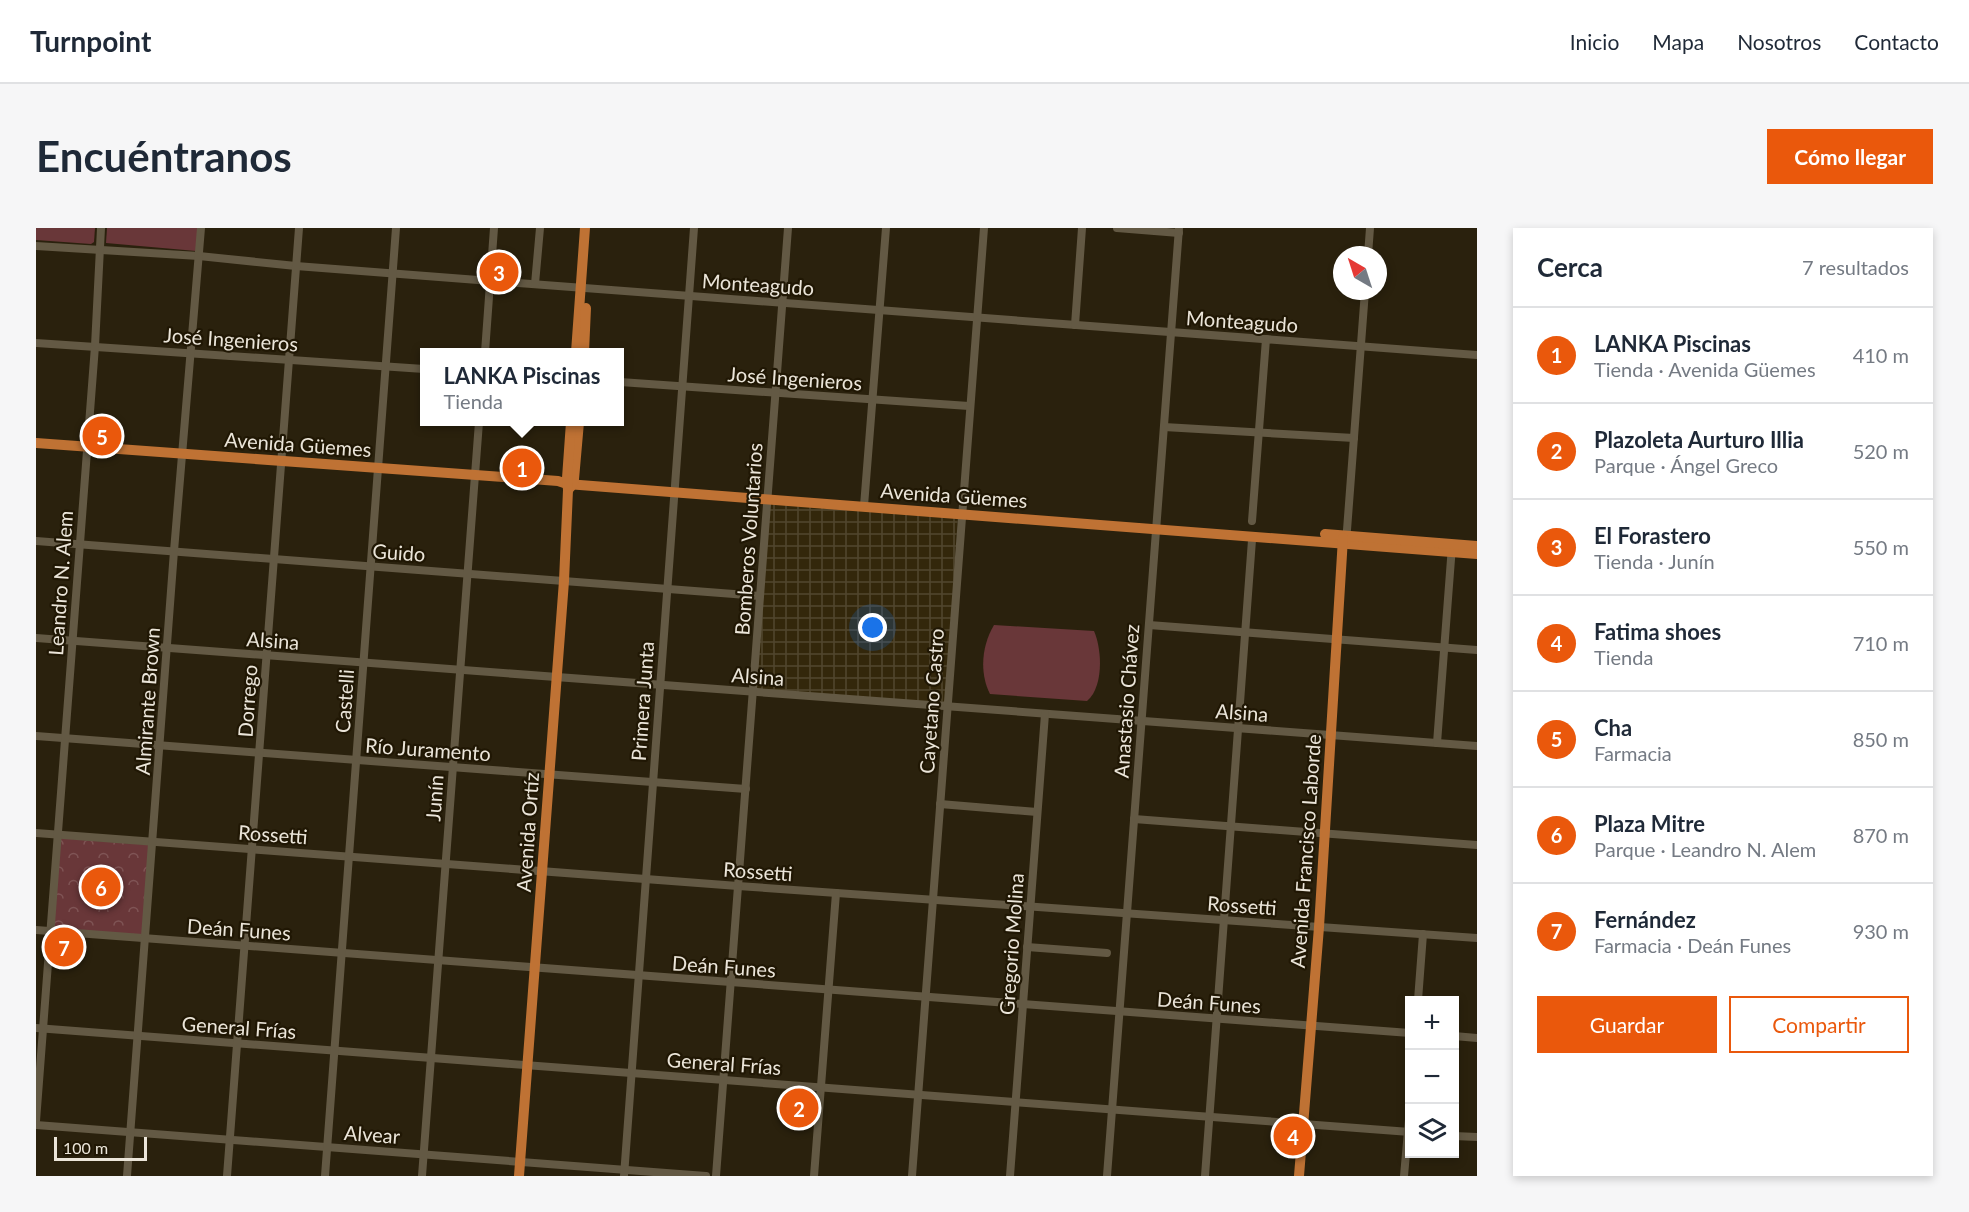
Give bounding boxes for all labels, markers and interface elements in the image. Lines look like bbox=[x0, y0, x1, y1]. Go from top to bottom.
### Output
text: Turnpoint bbox=[30, 24, 151, 58]
text: Inicio bbox=[1570, 29, 1619, 54]
text: Mapa bbox=[1652, 29, 1704, 54]
text: Nosotros bbox=[1737, 29, 1821, 54]
text: Contacto bbox=[1854, 29, 1939, 54]
button: Cómo llegar bbox=[1767, 129, 1933, 184]
text: Encuéntranos bbox=[36, 131, 292, 181]
north arrow bbox=[1333, 246, 1387, 300]
pin: 3 bbox=[480, 250, 518, 294]
text: Cerca bbox=[1537, 251, 1603, 283]
text: 7 resultados bbox=[1802, 255, 1909, 279]
street label: Monteagudo bbox=[701, 268, 815, 300]
street label: Monteagudo bbox=[1185, 305, 1299, 337]
street label: José Ingenieros bbox=[163, 322, 299, 356]
text: LANKA Piscinas bbox=[1594, 330, 1751, 357]
text: 1 bbox=[1551, 343, 1562, 367]
text: 410 m bbox=[1853, 343, 1909, 367]
popup bbox=[420, 348, 624, 426]
text: Tienda · Avenida Güemes bbox=[1594, 357, 1816, 381]
street label: José Ingenieros bbox=[727, 361, 863, 395]
text: LANKA Piscinas bbox=[444, 362, 600, 389]
text: Tienda bbox=[444, 389, 503, 413]
pin: 5 bbox=[82, 414, 122, 458]
text: Plazoleta Aurturo Illia bbox=[1594, 426, 1804, 453]
street label: Avenida Güemes bbox=[224, 427, 372, 461]
text: 2 bbox=[1551, 439, 1562, 463]
text: 520 m bbox=[1853, 439, 1909, 463]
street label: Bomberos Voluntarios bbox=[729, 442, 767, 636]
pin: 1 bbox=[502, 446, 542, 490]
text: Parque · Ángel Greco bbox=[1594, 453, 1778, 477]
street label: Avenida Güemes bbox=[880, 478, 1028, 512]
street label: Leandro N. Alem bbox=[43, 510, 77, 656]
text: El Forastero bbox=[1594, 522, 1711, 549]
text: 3 bbox=[1551, 535, 1562, 559]
text: 550 m bbox=[1853, 535, 1909, 559]
street label: Guido bbox=[372, 538, 426, 566]
text: Tienda · Junín bbox=[1594, 549, 1715, 573]
your location bbox=[858, 613, 887, 642]
text: Fatima shoes bbox=[1594, 618, 1721, 645]
street label: Anastasio Chávez bbox=[1109, 623, 1143, 779]
street label: Almirante Brown bbox=[130, 626, 164, 776]
street label: Alsina bbox=[246, 626, 300, 654]
street label: Cayetano Castro bbox=[914, 628, 948, 774]
text: 4 bbox=[1551, 631, 1562, 655]
text: 710 m bbox=[1853, 631, 1909, 655]
street label: Primera Junta bbox=[626, 640, 658, 762]
text: Tienda bbox=[1594, 645, 1653, 669]
street label: Alsina bbox=[731, 662, 785, 690]
street label: Dorrego bbox=[232, 664, 262, 738]
street label: Castelli bbox=[330, 668, 358, 734]
street label: Alsina bbox=[1215, 698, 1269, 726]
text: Cha bbox=[1594, 714, 1632, 741]
text: 5 bbox=[1551, 727, 1562, 751]
text: 850 m bbox=[1853, 727, 1909, 751]
street label: Río Juramento bbox=[364, 733, 492, 765]
street label: Avenida Francisco Laborde bbox=[1285, 733, 1325, 969]
text: Farmacia bbox=[1594, 741, 1672, 765]
street label: Avenida Ortíz bbox=[511, 771, 543, 893]
street label: Junín bbox=[420, 774, 448, 822]
text: Plaza Mitre bbox=[1594, 810, 1705, 837]
street label: Rossetti bbox=[237, 820, 309, 848]
text: 6 bbox=[1551, 823, 1562, 847]
text: 870 m bbox=[1853, 823, 1909, 847]
text: Parque · Leandro N. Alem bbox=[1594, 837, 1816, 861]
street label: Rossetti bbox=[722, 857, 794, 885]
pin: 6 bbox=[82, 864, 120, 910]
street label: Gregorio Molina bbox=[994, 872, 1028, 1016]
street label: Rossetti bbox=[1206, 891, 1278, 919]
text: Fernández bbox=[1594, 906, 1696, 933]
street label: Deán Funes bbox=[186, 913, 292, 945]
text: 7 bbox=[1551, 919, 1562, 943]
text: 930 m bbox=[1853, 919, 1909, 943]
pin: 7 bbox=[45, 924, 84, 970]
text: Farmacia · Deán Funes bbox=[1594, 933, 1791, 957]
street label: Deán Funes bbox=[671, 950, 777, 982]
street label: Deán Funes bbox=[1156, 986, 1262, 1018]
map controls bbox=[1405, 996, 1459, 1158]
button: + bbox=[1405, 996, 1459, 1050]
button: Guardar bbox=[1537, 996, 1717, 1053]
button: Compartir bbox=[1729, 996, 1909, 1053]
street label: General Frías bbox=[181, 1011, 297, 1043]
street label: General Frías bbox=[666, 1047, 782, 1079]
button: − bbox=[1405, 1050, 1459, 1104]
pin: 2 bbox=[780, 1086, 819, 1130]
button: layers bbox=[1405, 1104, 1459, 1158]
pin: 4 bbox=[1274, 1114, 1312, 1158]
street label: Alvear bbox=[343, 1120, 402, 1148]
scale bar bbox=[54, 1134, 147, 1162]
text: 100 m bbox=[63, 1138, 108, 1157]

